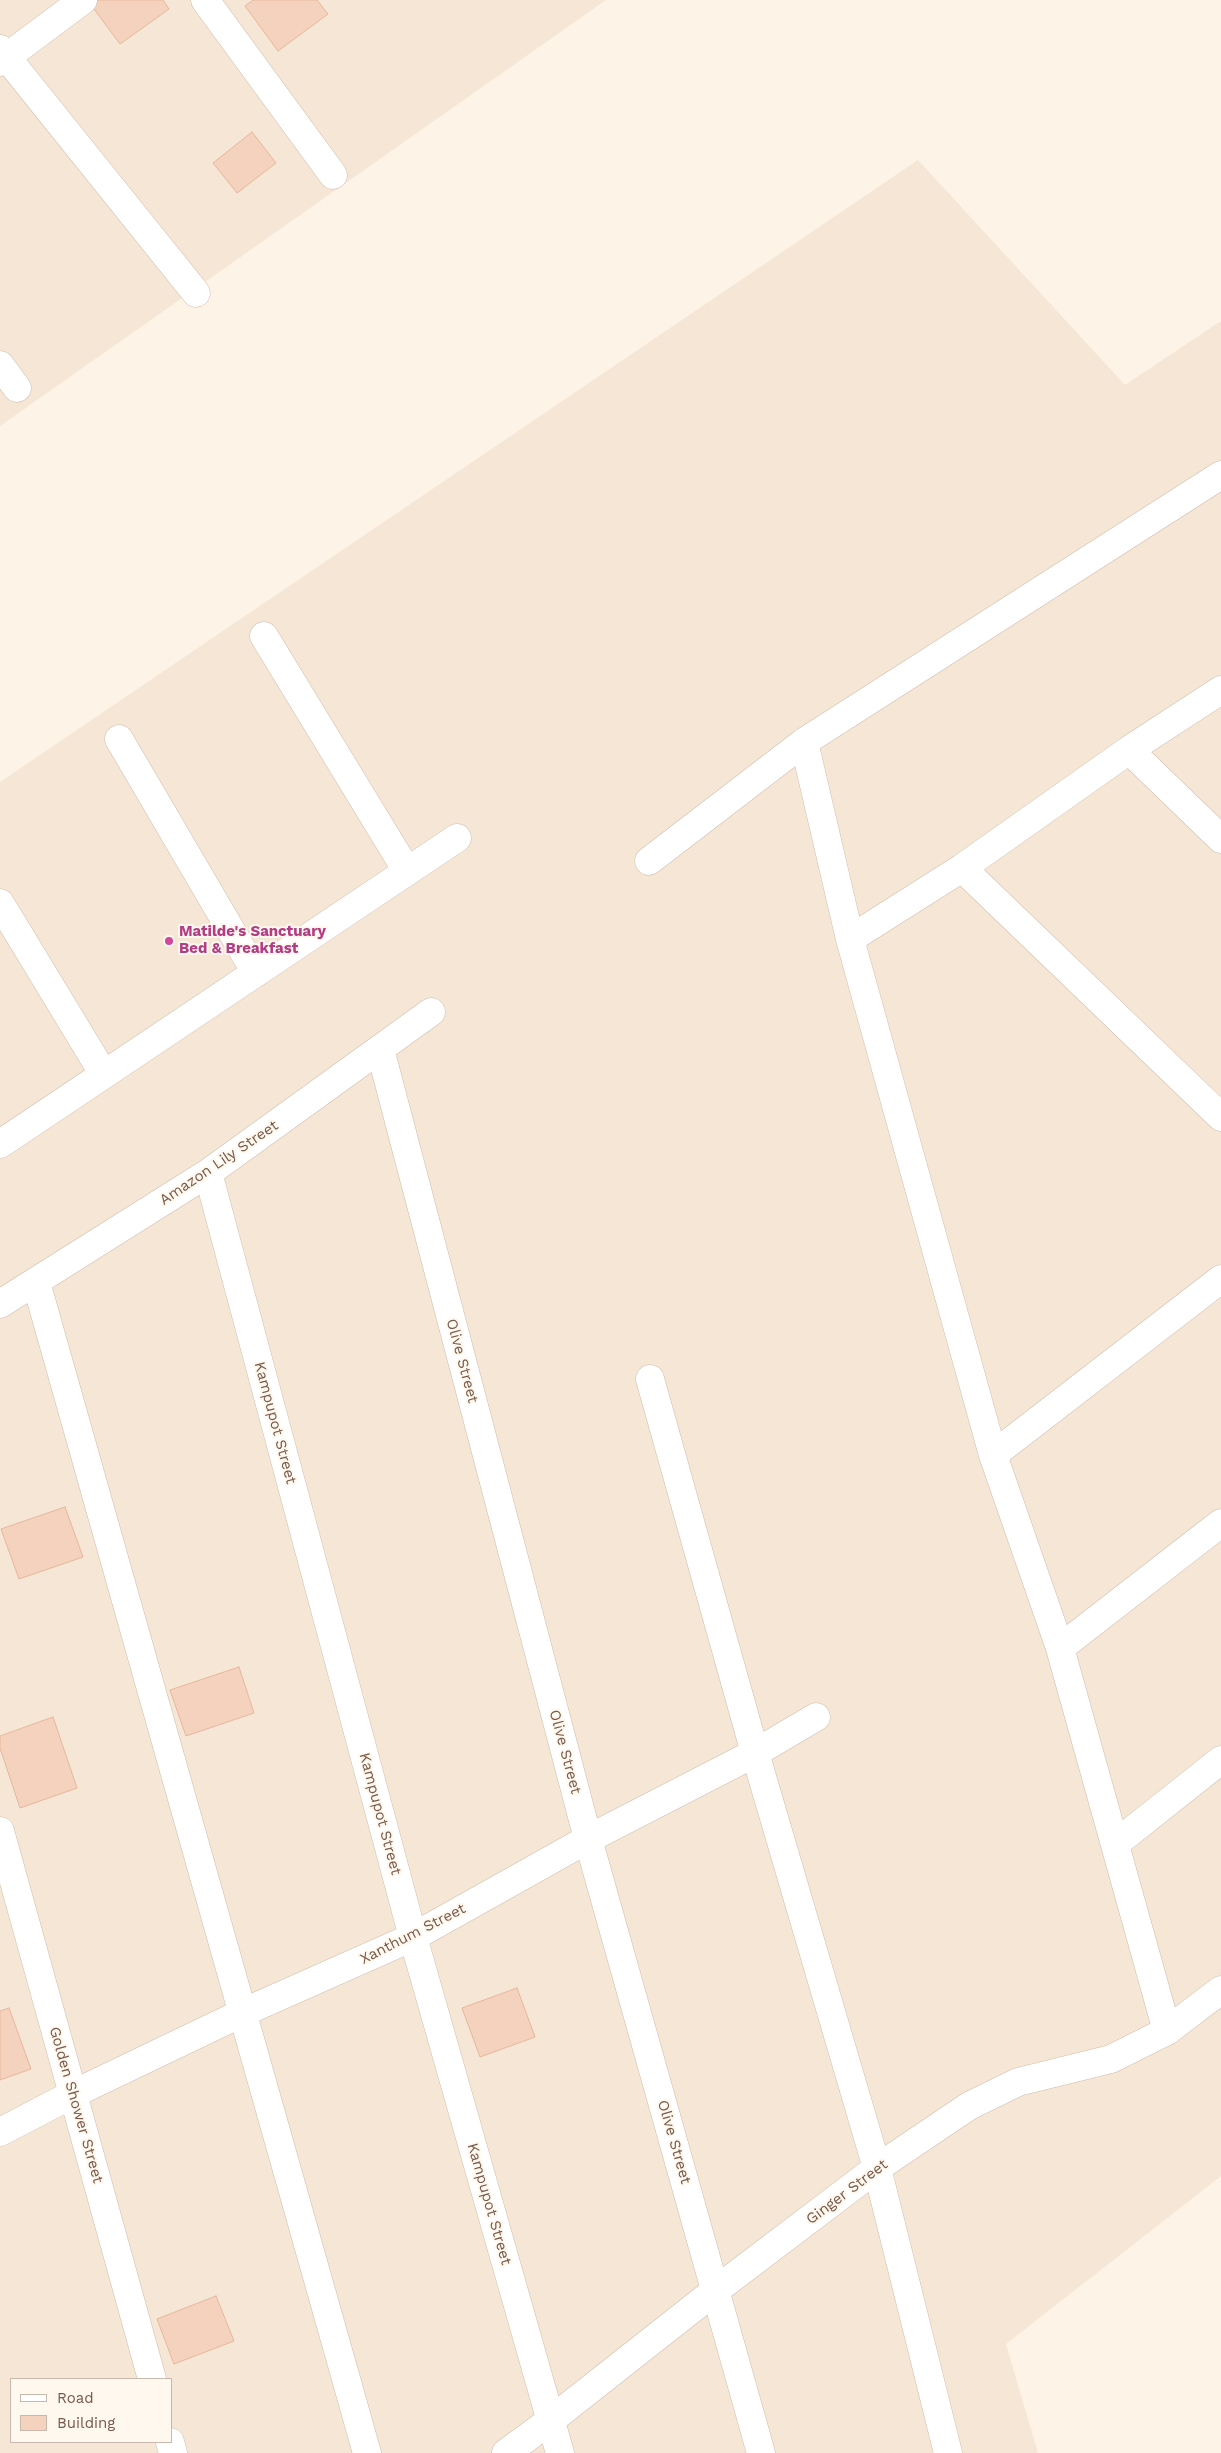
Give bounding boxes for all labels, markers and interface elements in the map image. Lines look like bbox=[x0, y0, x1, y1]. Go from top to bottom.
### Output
place label: Matilde's Sanctuary Bed & Breakfast bbox=[179, 923, 326, 958]
marker: Matilde's Sanctuary Bed & Breakfast bbox=[163, 935, 175, 947]
street label: Amazon Lily Street bbox=[156, 1117, 282, 1209]
street label: Olive Street bbox=[442, 1317, 482, 1405]
street label: Kampupot Street bbox=[250, 1360, 300, 1486]
street label: Olive Street bbox=[545, 1708, 585, 1796]
street label: Kampupot Street bbox=[355, 1751, 405, 1877]
street label: Xanthum Street bbox=[357, 1900, 469, 1968]
street label: Golden Shower Street bbox=[45, 2025, 107, 2185]
street label: Olive Street bbox=[653, 2098, 695, 2186]
street label: Kampupot Street bbox=[463, 2141, 515, 2267]
street label: Ginger Street bbox=[803, 2156, 891, 2228]
legend bbox=[10, 2378, 172, 2443]
text: Road bbox=[57, 2389, 94, 2407]
text: Building bbox=[57, 2414, 115, 2432]

